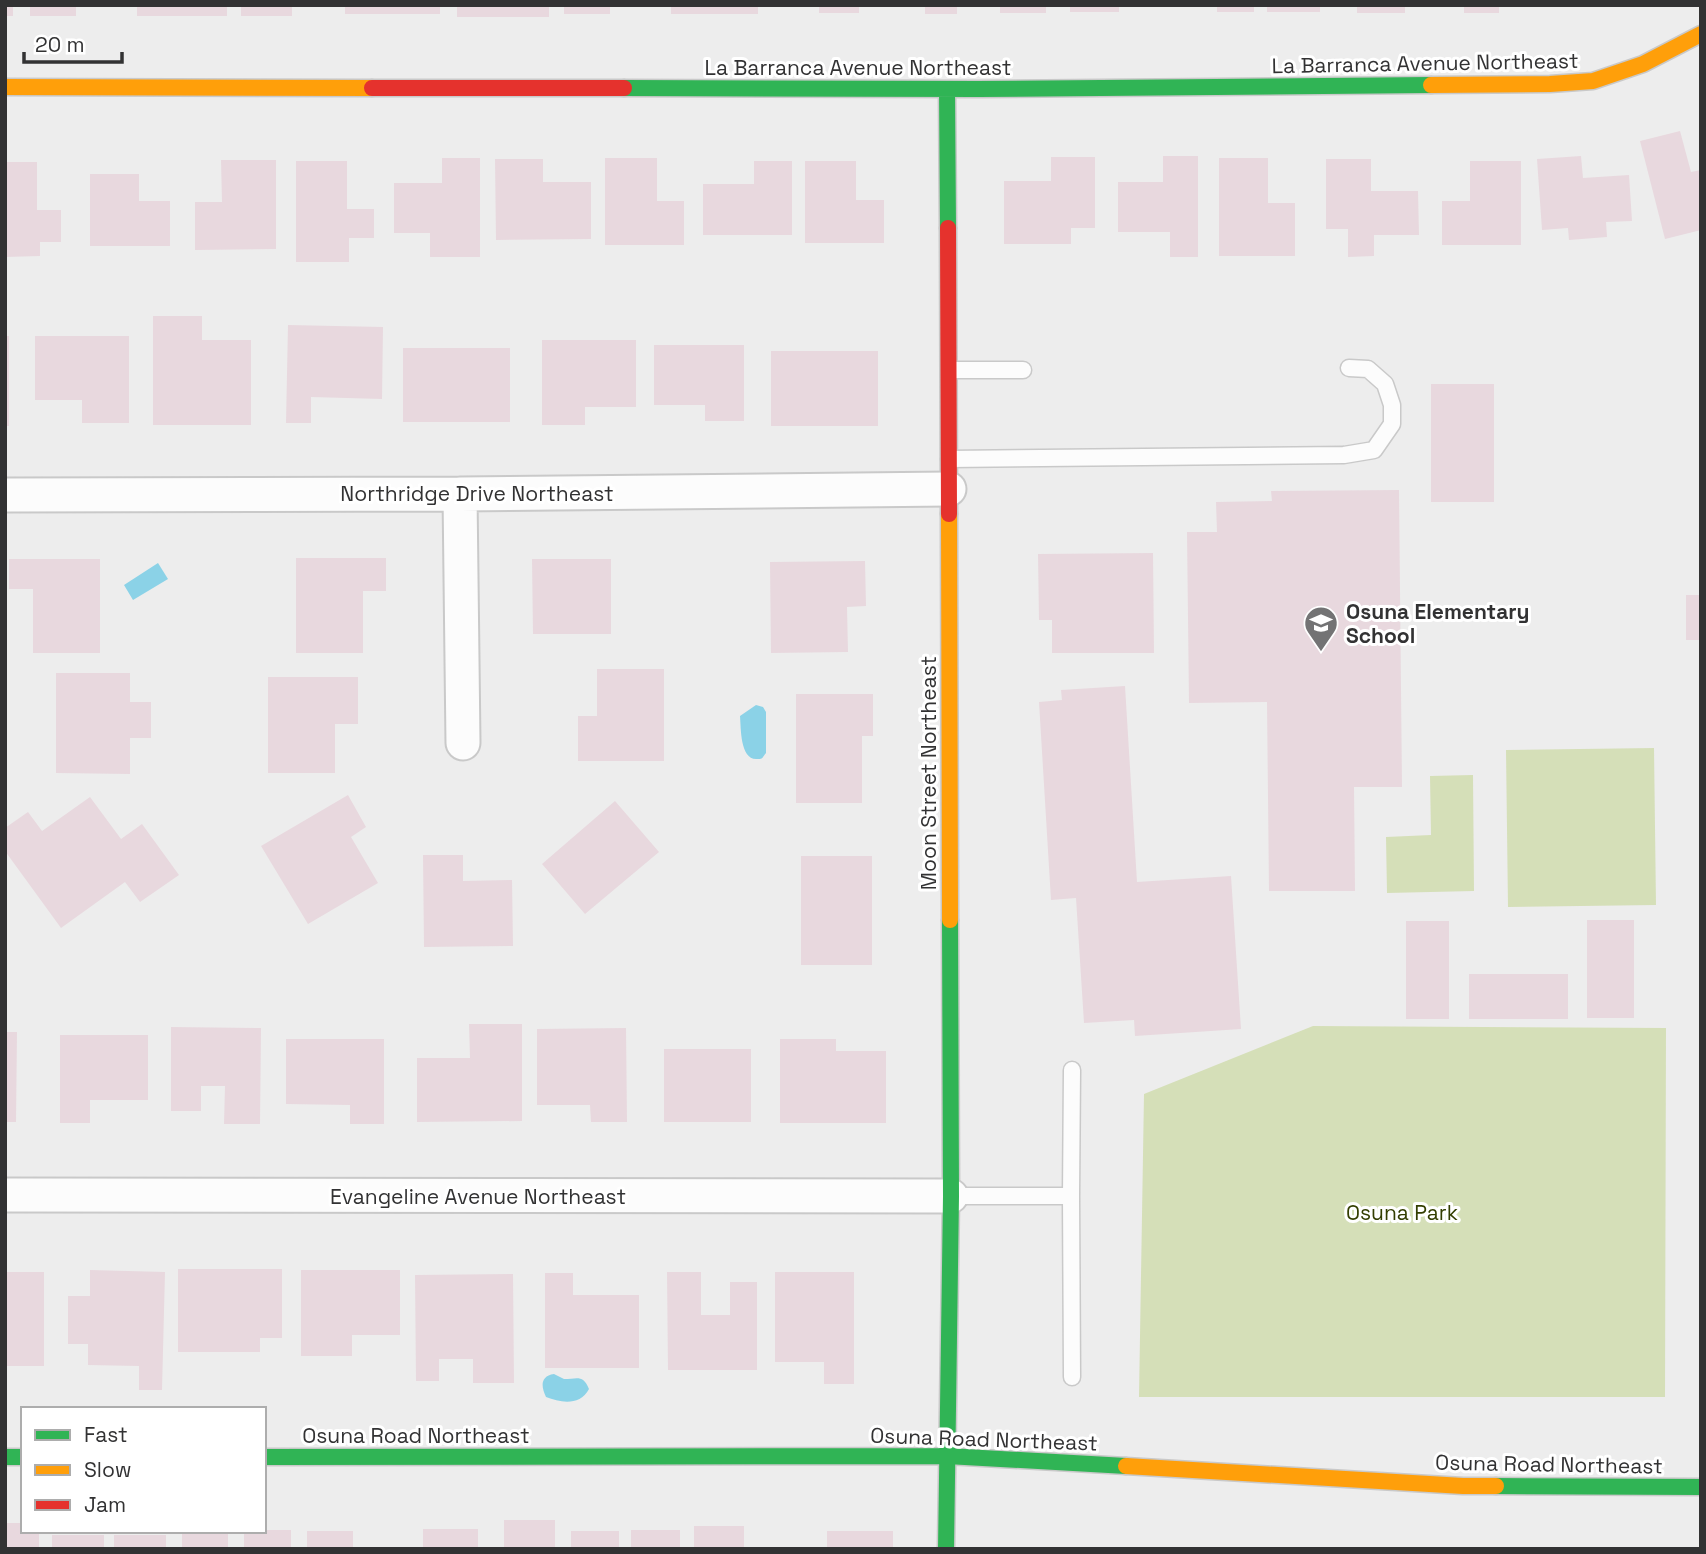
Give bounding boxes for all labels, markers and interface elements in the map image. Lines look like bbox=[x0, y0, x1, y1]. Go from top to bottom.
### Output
scale bar bbox=[24, 21, 122, 65]
text: 20 m bbox=[35, 31, 85, 58]
street label: La Barranca Avenue Northeast bbox=[1271, 47, 1579, 79]
street label: La Barranca Avenue Northeast bbox=[705, 54, 1011, 81]
street label: Northridge Drive Northeast bbox=[340, 480, 614, 507]
place label: Osuna Elementary School bbox=[1346, 598, 1530, 649]
school or university icon: Osuna Elementary School bbox=[1302, 604, 1340, 653]
street label: Moon Street Northeast bbox=[915, 656, 942, 890]
street label: Evangeline Avenue Northeast bbox=[330, 1183, 626, 1210]
park label: Osuna Park bbox=[1346, 1199, 1458, 1226]
legend bbox=[21, 1407, 266, 1533]
text: Fast bbox=[84, 1421, 128, 1448]
street label: Osuna Road Northeast bbox=[302, 1422, 530, 1449]
street label: Osuna Road Northeast bbox=[870, 1422, 1098, 1456]
street label: Osuna Road Northeast bbox=[1435, 1449, 1663, 1479]
text: Slow bbox=[84, 1456, 132, 1483]
text: Jam bbox=[84, 1491, 126, 1518]

